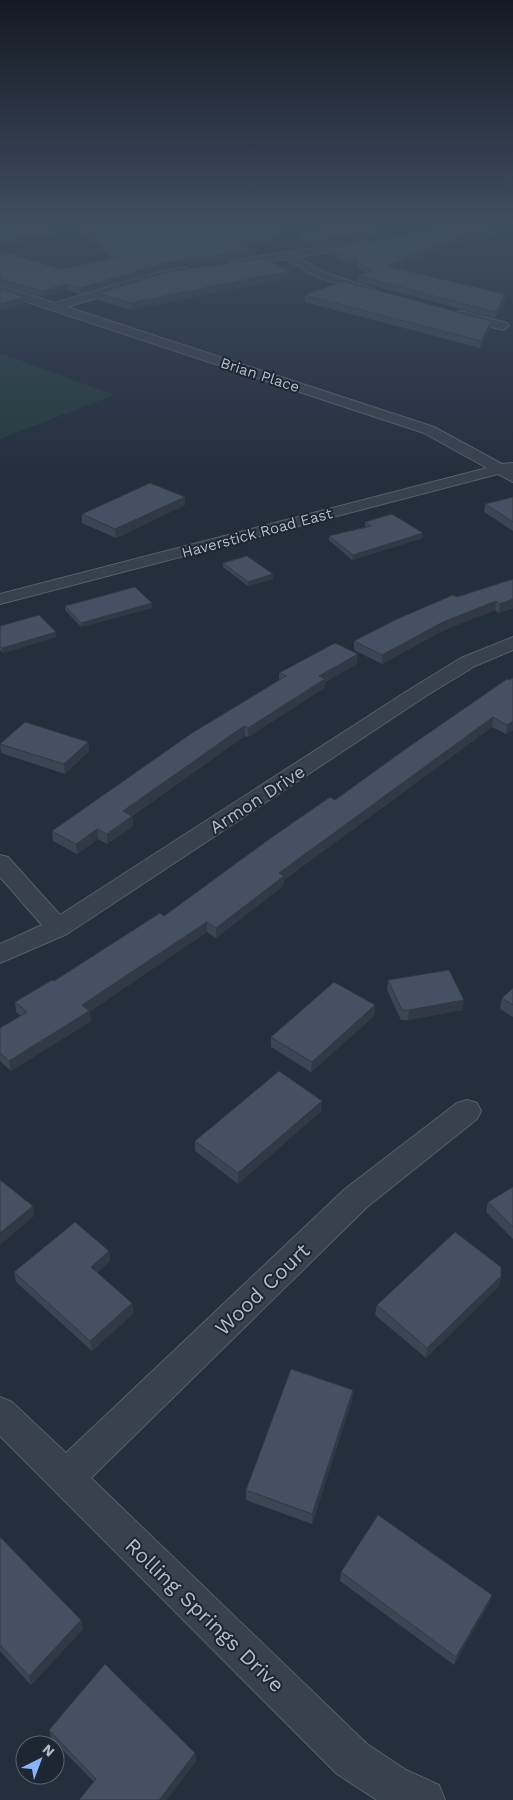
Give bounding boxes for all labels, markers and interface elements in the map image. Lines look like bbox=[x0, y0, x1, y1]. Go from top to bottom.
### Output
street label: Brian Place bbox=[218, 354, 302, 396]
street label: Haverstick Road East bbox=[180, 504, 335, 562]
street label: Armon Drive bbox=[205, 760, 309, 838]
street label: Wood Court bbox=[210, 1238, 315, 1340]
street label: Rolling Springs Drive bbox=[120, 1533, 290, 1697]
north arrow bbox=[15, 1735, 65, 1785]
text: N bbox=[39, 1741, 58, 1760]

